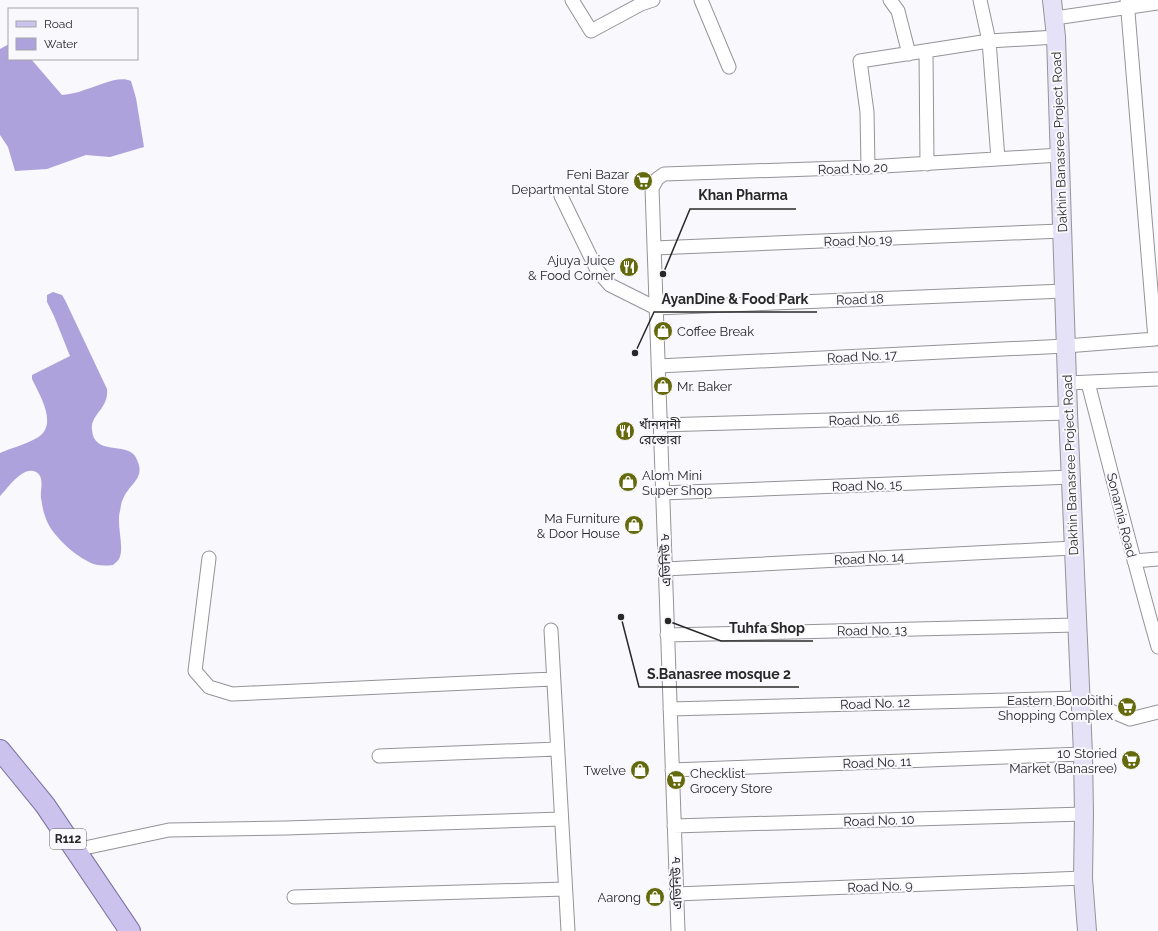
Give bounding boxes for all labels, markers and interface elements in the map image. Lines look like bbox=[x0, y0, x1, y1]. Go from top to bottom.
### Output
legend bbox=[8, 8, 138, 60]
text: Road bbox=[44, 17, 73, 31]
text: Water bbox=[44, 37, 78, 51]
street label: Dakhin Banasree Project Road bbox=[1049, 51, 1070, 233]
street label: Road No 20 bbox=[818, 160, 888, 177]
place label: Feni Bazar Departmental Store bbox=[511, 167, 629, 197]
supermarket icon: Feni Bazar Departmental Store bbox=[632, 170, 654, 192]
callout: Khan Pharma bbox=[690, 183, 796, 209]
text: Khan Pharma bbox=[698, 187, 788, 203]
street label: Road No 19 bbox=[823, 232, 893, 249]
place label: Ajuya Juice & Food Corner bbox=[528, 253, 615, 283]
restaurant icon: Ajuya Juice & Food Corner bbox=[618, 256, 640, 278]
callout: AyanDine & Food Park bbox=[654, 286, 817, 312]
text: AyanDine & Food Park bbox=[662, 291, 809, 307]
street label: Road 18 bbox=[836, 291, 884, 308]
shop icon: Coffee Break bbox=[652, 320, 674, 342]
place label: Coffee Break bbox=[677, 324, 754, 339]
street label: Road No. 17 bbox=[827, 347, 897, 366]
street label: Dakhin Banasree Project Road bbox=[1060, 374, 1081, 556]
shop icon: Mr. Baker bbox=[652, 375, 674, 397]
place label: Mr. Baker bbox=[677, 379, 732, 394]
street label: Road No. 16 bbox=[828, 411, 900, 428]
place label: খাঁনদানী রেস্তোরা bbox=[639, 417, 682, 447]
restaurant icon: খাঁনদানী রেস্তোরা bbox=[614, 420, 636, 442]
place label: Alom Mini Super Shop bbox=[642, 468, 712, 498]
shop icon: Alom Mini Super Shop bbox=[617, 471, 639, 493]
street label: Sonamia Road bbox=[1104, 471, 1139, 559]
street label: Road No. 15 bbox=[832, 477, 902, 494]
place label: Ma Furniture & Door House bbox=[537, 511, 620, 541]
shop icon: Ma Furniture & Door House bbox=[623, 514, 645, 536]
street label: এভিনিউ ৮ bbox=[657, 533, 674, 587]
street label: Road No. 14 bbox=[834, 549, 905, 568]
callout: Tuhfa Shop bbox=[721, 615, 813, 641]
text: Tuhfa Shop bbox=[729, 620, 805, 636]
street label: Road No. 13 bbox=[837, 622, 907, 639]
callout: S.Banasree mosque 2 bbox=[639, 661, 799, 687]
text: S.Banasree mosque 2 bbox=[647, 666, 791, 682]
place label: Eastern Bonobithi Shopping Complex bbox=[998, 693, 1113, 723]
street label: Road No. 12 bbox=[840, 695, 910, 712]
supermarket icon: Eastern Bonobithi Shopping Complex bbox=[1116, 696, 1138, 718]
place label: 10 Storied Market (Banasree) bbox=[1009, 746, 1117, 776]
supermarket icon: 10 Storied Market (Banasree) bbox=[1120, 749, 1142, 771]
street label: Road No. 11 bbox=[842, 754, 912, 771]
shop icon: Twelve bbox=[629, 759, 651, 781]
place label: Twelve bbox=[584, 763, 626, 778]
place label: Checklist Grocery Store bbox=[690, 766, 773, 796]
supermarket icon: Checklist Grocery Store bbox=[665, 769, 687, 791]
street label: Road No. 10 bbox=[843, 812, 915, 829]
road number: R112 bbox=[50, 829, 86, 849]
street label: এভিনিউ ৮ bbox=[668, 856, 685, 910]
street label: Road No. 9 bbox=[847, 878, 913, 895]
shop icon: Aarong bbox=[644, 886, 666, 908]
place label: Aarong bbox=[598, 890, 641, 905]

